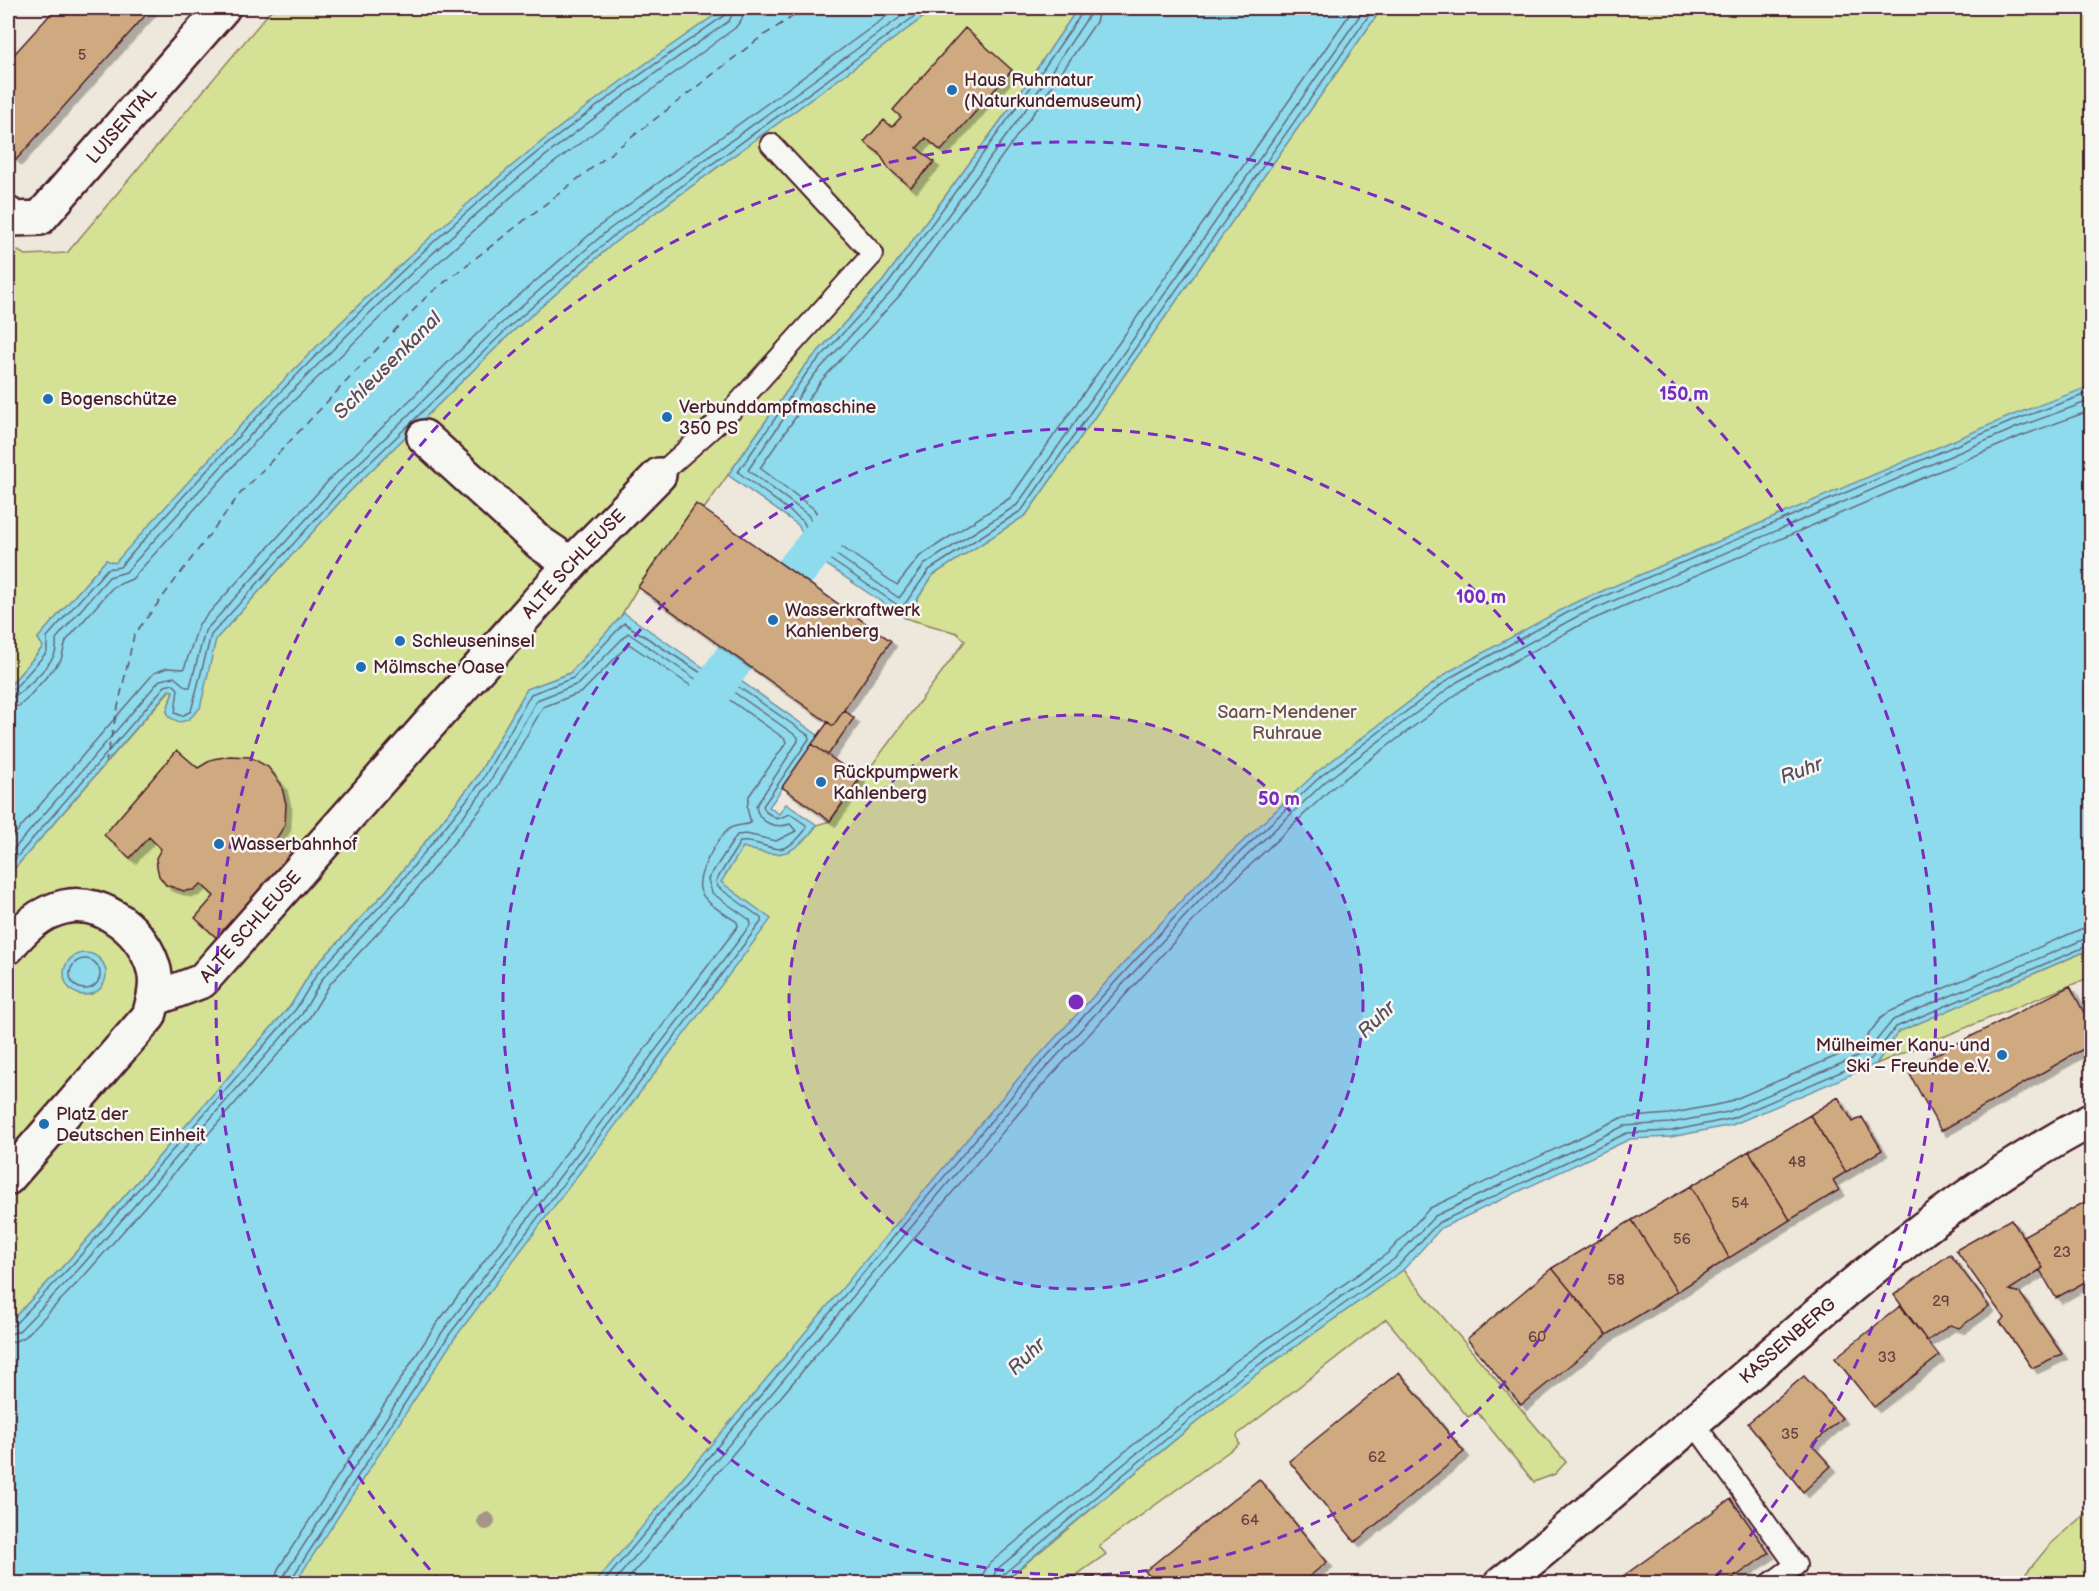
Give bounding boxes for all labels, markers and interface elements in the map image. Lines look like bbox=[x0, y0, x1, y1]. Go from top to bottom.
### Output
house number: 5 bbox=[78, 46, 86, 65]
place label: Haus Ruhrnatur (Naturkundemuseum) bbox=[964, 70, 1142, 112]
street label: LUISENTAL bbox=[82, 81, 162, 168]
marker: Haus Ruhrnatur (Naturkundemuseum) bbox=[945, 83, 959, 97]
water label: Schleusenkanal bbox=[329, 306, 448, 425]
text: 150 m bbox=[1659, 384, 1709, 405]
place label: Bogenschütze bbox=[60, 389, 177, 410]
marker: Bogenschütze bbox=[41, 392, 55, 406]
place label: Verbunddampfmaschine 350 PS bbox=[679, 397, 877, 439]
marker: Verbunddampfmaschine 350 PS bbox=[660, 410, 674, 424]
street label: ALTE SCHLEUSE bbox=[518, 505, 630, 623]
text: 100 m bbox=[1456, 587, 1506, 608]
place label: Wasserkraftwerk Kahlenberg bbox=[785, 600, 920, 642]
marker: Wasserkraftwerk Kahlenberg bbox=[766, 613, 780, 627]
place label: Schleuseninsel bbox=[412, 631, 535, 652]
marker: Schleuseninsel bbox=[393, 634, 407, 648]
place label: Mölmsche Oase bbox=[373, 657, 505, 678]
marker: Mölmsche Oase bbox=[354, 660, 368, 674]
park label: Saarn-Mendener Ruhraue bbox=[1217, 702, 1357, 744]
water label: Ruhr bbox=[1777, 752, 1828, 790]
place label: Rückpumpwerk Kahlenberg bbox=[833, 762, 958, 804]
marker: Rückpumpwerk Kahlenberg bbox=[814, 775, 828, 789]
text: 50 m bbox=[1258, 789, 1300, 810]
place label: Wasserbahnhof bbox=[231, 834, 358, 855]
marker: Wasserbahnhof bbox=[212, 837, 226, 851]
street label: ALTE SCHLEUSE bbox=[196, 867, 306, 987]
centre of rings bbox=[1066, 992, 1086, 1012]
water label: Ruhr bbox=[1353, 995, 1402, 1043]
place label: Mülheimer Kanu- und Ski – Freunde e.V. bbox=[1816, 1035, 1990, 1077]
marker: Mülheimer Kanu- und Ski – Freunde e.V. bbox=[1995, 1048, 2009, 1062]
place label: Platz der Deutschen Einheit bbox=[56, 1104, 206, 1146]
marker: Platz der Deutschen Einheit bbox=[37, 1117, 51, 1131]
house number: 48 bbox=[1788, 1153, 1806, 1172]
house number: 54 bbox=[1731, 1194, 1749, 1213]
house number: 56 bbox=[1673, 1230, 1691, 1249]
house number: 23 bbox=[2053, 1243, 2071, 1262]
house number: 58 bbox=[1607, 1271, 1625, 1290]
house number: 29 bbox=[1932, 1292, 1950, 1311]
street label: KASSENBERG bbox=[1735, 1294, 1840, 1388]
house number: 60 bbox=[1528, 1328, 1546, 1347]
water label: Ruhr bbox=[1003, 1332, 1052, 1380]
house number: 33 bbox=[1878, 1348, 1896, 1367]
house number: 35 bbox=[1781, 1425, 1799, 1444]
house number: 62 bbox=[1368, 1448, 1386, 1467]
house number: 64 bbox=[1241, 1511, 1259, 1530]

